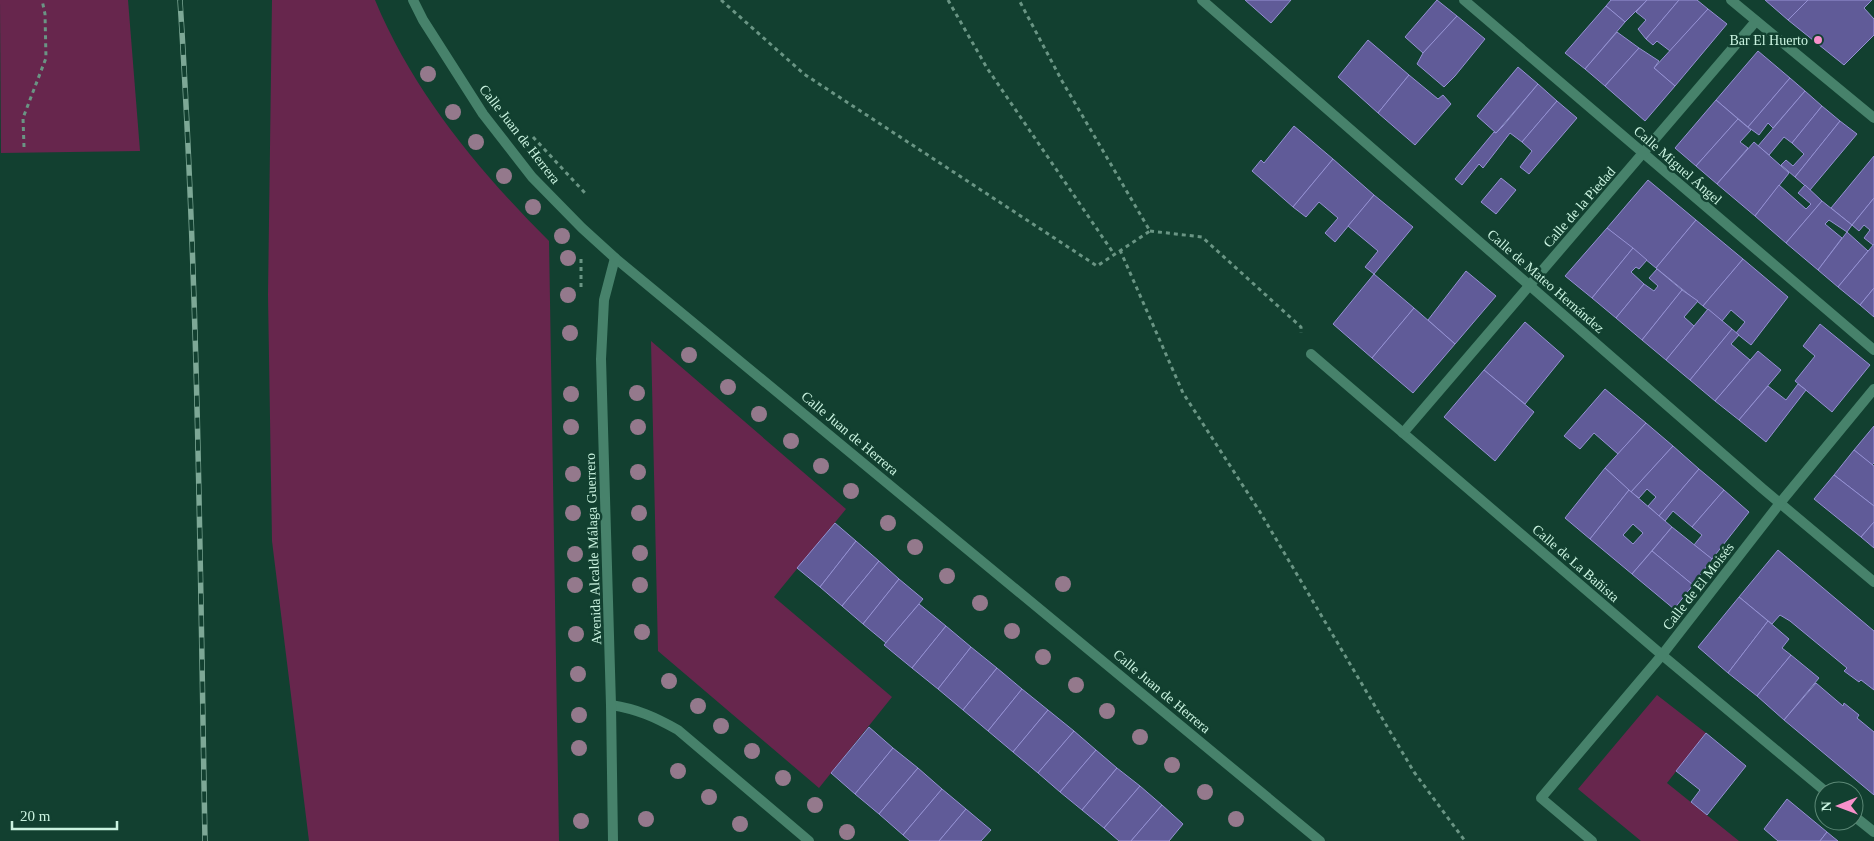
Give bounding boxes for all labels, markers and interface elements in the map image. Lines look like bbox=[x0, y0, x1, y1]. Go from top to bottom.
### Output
place label: Bar El Huerto bbox=[1729, 33, 1808, 48]
marker: Bar El Huerto bbox=[1812, 34, 1824, 46]
street label: Calle Juan de Herrera bbox=[476, 82, 563, 187]
street label: Calle Miguel Ángel bbox=[1631, 122, 1725, 208]
street label: Calle de la Piedad bbox=[1540, 164, 1618, 251]
street label: Calle de Mateo Hernández bbox=[1484, 227, 1607, 336]
street label: Calle Juan de Herrera bbox=[798, 389, 902, 479]
street label: Avenida Alcalde Málaga Guerrero bbox=[583, 453, 604, 645]
street label: Calle de La Bañista bbox=[1529, 522, 1623, 606]
street label: Calle de El Moisés bbox=[1660, 540, 1737, 633]
street label: Calle Juan de Herrera bbox=[1110, 647, 1214, 737]
north arrow bbox=[1814, 781, 1864, 831]
scale bar bbox=[12, 798, 118, 830]
text: N bbox=[1819, 801, 1834, 811]
text: 20 m bbox=[20, 808, 51, 824]

